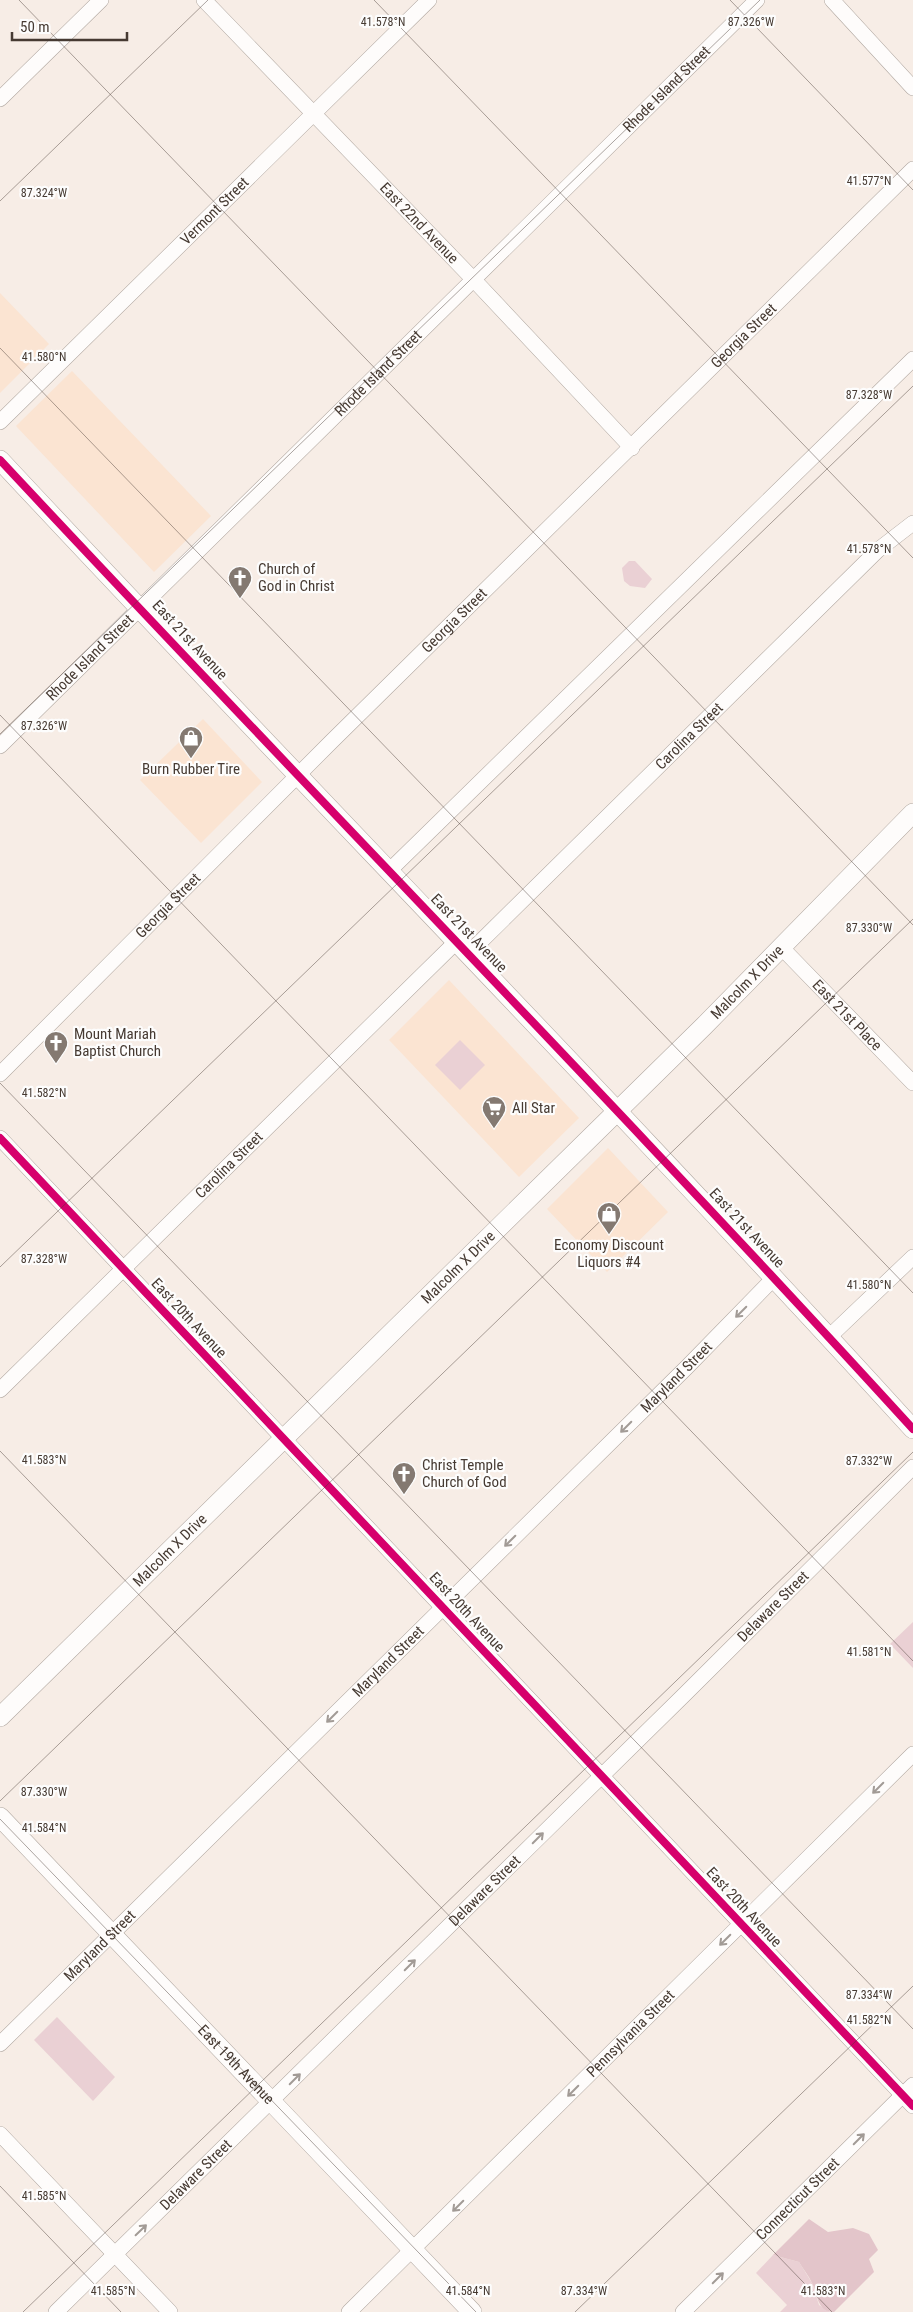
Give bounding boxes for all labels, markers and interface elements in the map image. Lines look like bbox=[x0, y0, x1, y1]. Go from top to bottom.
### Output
scale bar bbox=[12, 10, 128, 42]
text: 41.578°N bbox=[361, 15, 405, 29]
text: 87.326°W bbox=[728, 15, 774, 29]
text: 50 m bbox=[20, 18, 50, 36]
street label: Rhode Island Street bbox=[619, 42, 714, 136]
street label: Vermont Street bbox=[177, 173, 253, 249]
text: 41.577°N bbox=[847, 174, 891, 188]
street label: East 22nd Avenue bbox=[376, 179, 462, 267]
text: 87.324°W bbox=[21, 186, 67, 200]
street label: Georgia Street bbox=[707, 300, 780, 372]
street label: Rhode Island Street bbox=[331, 326, 426, 420]
text: 41.580°N bbox=[22, 350, 66, 364]
text: 87.328°W bbox=[846, 388, 892, 402]
text: 41.578°N bbox=[847, 542, 891, 556]
place label: Church of God in Christ bbox=[258, 560, 334, 595]
church icon: Church of God in Christ bbox=[227, 565, 253, 599]
street label: Georgia Street bbox=[418, 584, 491, 657]
street label: East 21st Avenue bbox=[149, 597, 231, 683]
street label: Rhode Island Street bbox=[42, 611, 137, 704]
street label: Carolina Street bbox=[652, 699, 727, 773]
text: 87.326°W bbox=[21, 719, 67, 733]
shop icon: Burn Rubber Tire bbox=[178, 725, 204, 759]
place label: Burn Rubber Tire bbox=[142, 760, 240, 778]
street label: Georgia Street bbox=[132, 869, 204, 942]
street label: East 21st Avenue bbox=[427, 890, 511, 976]
text: 87.330°W bbox=[846, 921, 892, 935]
street label: Malcolm X Drive bbox=[707, 941, 787, 1023]
street label: East 21st Place bbox=[809, 976, 886, 1054]
place label: Mount Mariah Baptist Church bbox=[74, 1025, 161, 1060]
church icon: Mount Mariah Baptist Church bbox=[43, 1030, 69, 1064]
text: 41.582°N bbox=[22, 1086, 66, 1100]
supermarket icon: All Star bbox=[481, 1095, 507, 1129]
place label: All Star bbox=[512, 1099, 555, 1117]
street label: Carolina Street bbox=[191, 1128, 267, 1202]
street label: East 21st Avenue bbox=[706, 1185, 788, 1271]
shop icon: Economy Discount Liquors #4 bbox=[596, 1201, 622, 1235]
street label: Malcolm X Drive bbox=[417, 1227, 499, 1307]
place label: Economy Discount Liquors #4 bbox=[554, 1236, 664, 1271]
text: 87.328°W bbox=[21, 1252, 67, 1266]
street label: East 20th Avenue bbox=[147, 1274, 231, 1362]
text: 41.580°N bbox=[847, 1278, 891, 1292]
one-way arrow bbox=[735, 1306, 747, 1318]
street label: Maryland Street bbox=[637, 1338, 716, 1416]
one-way arrow bbox=[619, 1421, 632, 1433]
text: 41.583°N bbox=[22, 1453, 66, 1467]
text: 87.332°W bbox=[846, 1454, 892, 1468]
place label: Christ Temple Church of God bbox=[422, 1456, 507, 1491]
church icon: Christ Temple Church of God bbox=[391, 1461, 417, 1495]
street label: Malcolm X Drive bbox=[129, 1510, 211, 1590]
one-way arrow bbox=[504, 1535, 516, 1547]
street label: Delaware Street bbox=[734, 1567, 812, 1646]
street label: East 20th Avenue bbox=[425, 1568, 509, 1656]
street label: Maryland Street bbox=[349, 1622, 428, 1701]
text: 41.581°N bbox=[847, 1645, 891, 1659]
one-way arrow bbox=[326, 1710, 338, 1723]
one-way arrow bbox=[873, 1782, 885, 1794]
text: 87.330°W bbox=[21, 1785, 67, 1799]
text: 41.584°N bbox=[22, 1821, 66, 1835]
one-way arrow bbox=[532, 1832, 544, 1844]
street label: Delaware Street bbox=[445, 1852, 524, 1930]
street label: East 20th Avenue bbox=[702, 1863, 786, 1951]
street label: Maryland Street bbox=[60, 1907, 139, 1985]
one-way arrow bbox=[720, 1933, 732, 1945]
one-way arrow bbox=[404, 1959, 417, 1971]
street label: Pennsylvania Street bbox=[583, 1986, 678, 2081]
text: 87.334°W bbox=[846, 1988, 892, 2002]
text: 41.582°N bbox=[847, 2013, 891, 2027]
street label: East 19th Avenue bbox=[194, 2021, 278, 2108]
one-way arrow bbox=[289, 2073, 301, 2085]
one-way arrow bbox=[567, 2085, 579, 2097]
one-way arrow bbox=[852, 2133, 865, 2145]
street label: Delaware Street bbox=[156, 2136, 235, 2214]
street label: Connecticut Street bbox=[752, 2154, 843, 2244]
text: 41.585°N bbox=[22, 2189, 66, 2203]
one-way arrow bbox=[452, 2199, 464, 2211]
one-way arrow bbox=[135, 2224, 148, 2236]
one-way arrow bbox=[712, 2272, 724, 2284]
text: 41.585°N bbox=[91, 2284, 135, 2298]
text: 41.584°N bbox=[446, 2284, 490, 2298]
text: 87.334°W bbox=[561, 2284, 607, 2298]
text: 41.583°N bbox=[801, 2284, 845, 2298]

